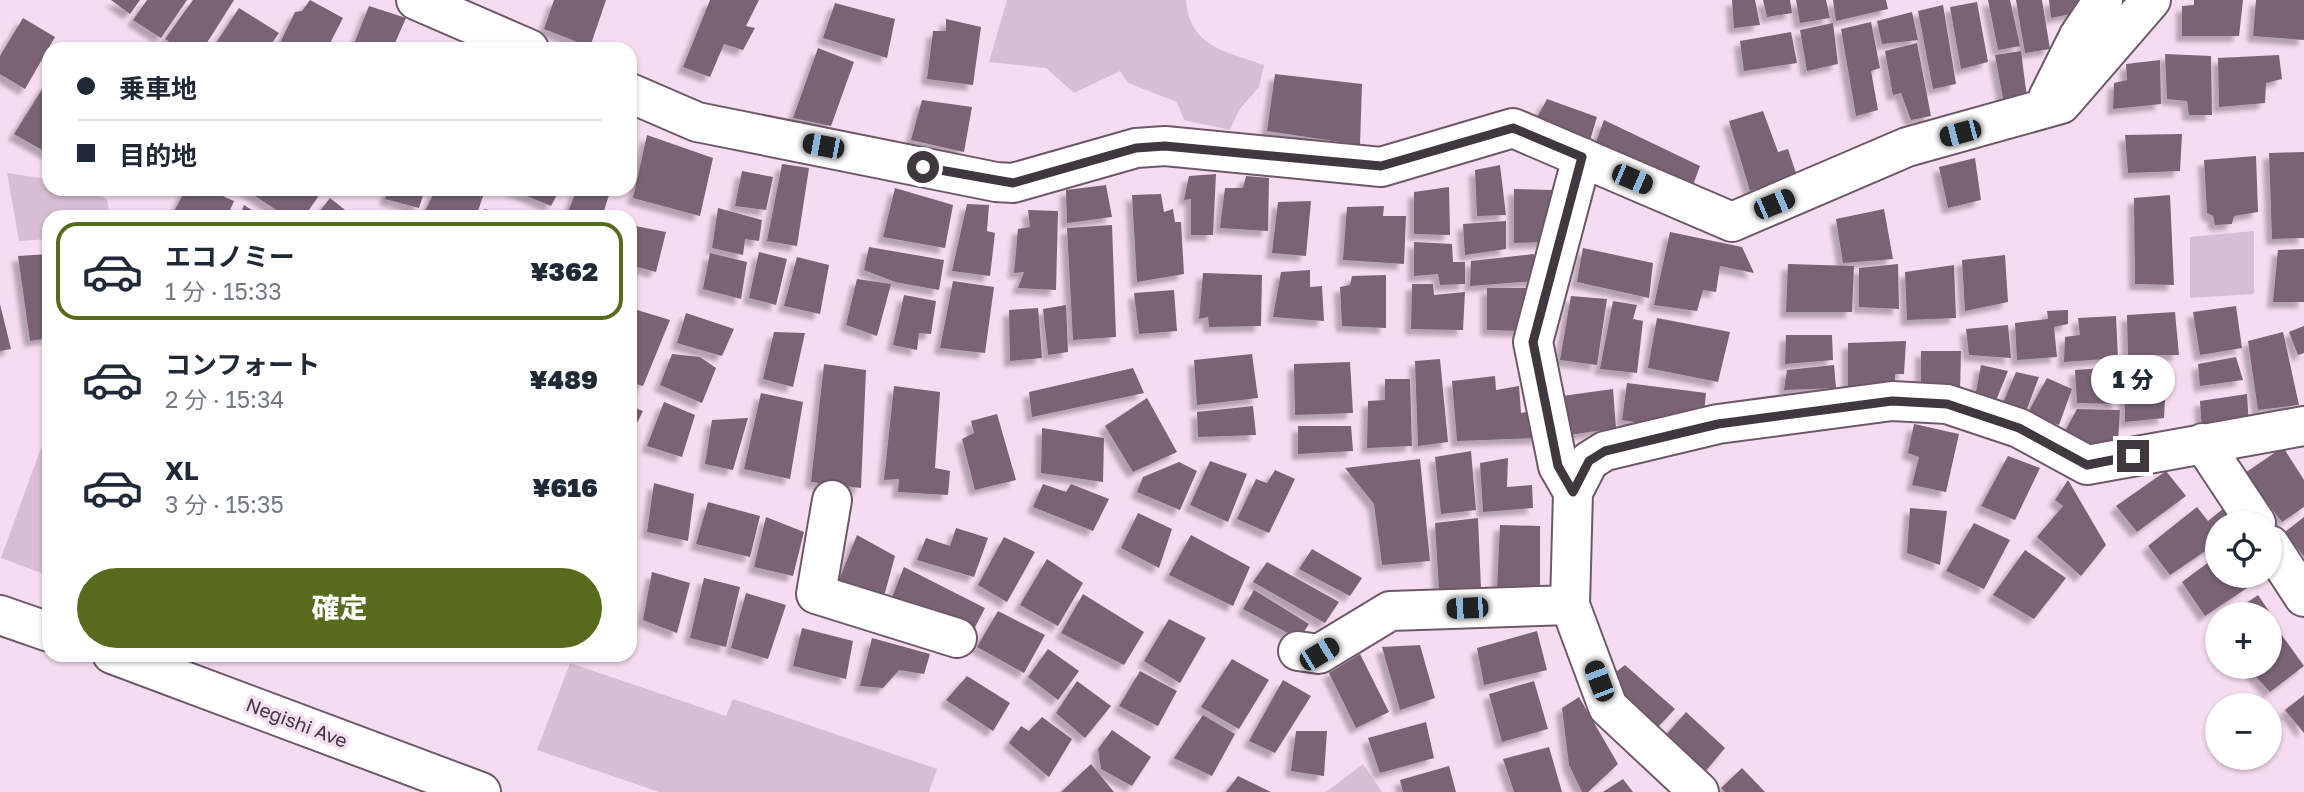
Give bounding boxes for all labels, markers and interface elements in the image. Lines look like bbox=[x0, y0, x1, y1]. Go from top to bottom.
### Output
text: 乗車地 bbox=[119, 73, 197, 104]
car bbox=[1937, 117, 1984, 149]
car bbox=[801, 132, 846, 160]
text: 目的地 bbox=[119, 140, 197, 171]
route start bbox=[907, 151, 939, 183]
car bbox=[1609, 161, 1656, 197]
car bbox=[1751, 186, 1798, 222]
icon: car bbox=[81, 240, 144, 303]
text: エコノミー bbox=[165, 241, 295, 272]
text: ¥362 bbox=[530, 256, 598, 287]
text: 1 分 · 15:33 bbox=[165, 277, 282, 305]
icon: car bbox=[81, 348, 144, 411]
text: コンフォート bbox=[165, 349, 320, 380]
callout: 1 分 bbox=[2091, 354, 2175, 404]
text: ¥489 bbox=[529, 364, 598, 395]
text: 1 分 bbox=[2113, 365, 2153, 393]
text: 2 分 · 15:34 bbox=[165, 385, 284, 413]
route end bbox=[2117, 440, 2149, 472]
text: XL bbox=[165, 455, 199, 486]
icon: car bbox=[81, 456, 144, 519]
text: ¥616 bbox=[532, 472, 598, 503]
text: 3 分 · 15:35 bbox=[165, 490, 284, 518]
map controls bbox=[2205, 511, 2282, 770]
button: locate bbox=[2205, 511, 2282, 588]
button: 確定 bbox=[77, 568, 602, 648]
car bbox=[1446, 597, 1489, 619]
button: + bbox=[2205, 602, 2282, 679]
car bbox=[1296, 634, 1343, 674]
car bbox=[1582, 658, 1617, 704]
street label: Negishi Ave bbox=[243, 692, 351, 752]
button: − bbox=[2205, 693, 2282, 770]

